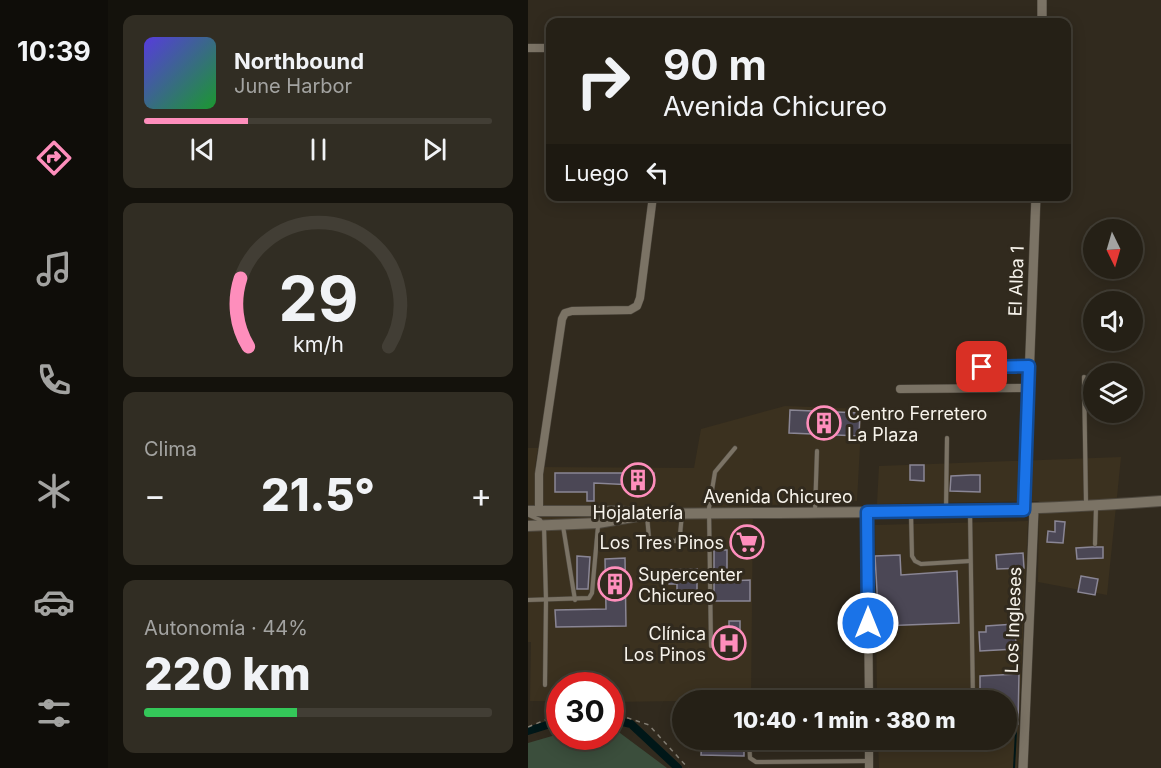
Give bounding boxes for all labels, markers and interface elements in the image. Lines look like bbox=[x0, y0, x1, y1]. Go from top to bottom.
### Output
text: 10:39 bbox=[17, 35, 91, 68]
text: 90 m bbox=[663, 39, 767, 90]
icon: right bbox=[564, 42, 642, 120]
text: Northbound bbox=[234, 48, 364, 74]
text: June Harbor bbox=[234, 74, 352, 98]
text: Avenida Chicureo bbox=[663, 90, 887, 123]
icon: previous bbox=[186, 133, 219, 166]
icon: pause bbox=[302, 133, 335, 166]
icon: next bbox=[418, 133, 451, 166]
icon: directions bbox=[33, 137, 75, 179]
icon: left bbox=[641, 156, 674, 189]
text: Luego bbox=[564, 160, 629, 186]
north arrow bbox=[1083, 219, 1143, 279]
map controls bbox=[1083, 219, 1143, 423]
street label: El Alba 1 bbox=[1004, 245, 1028, 317]
icon: music bbox=[33, 248, 75, 290]
text: 29 bbox=[278, 261, 358, 336]
button: sound bbox=[1083, 291, 1143, 351]
text: km/h bbox=[293, 331, 343, 357]
pin bbox=[956, 341, 1007, 392]
icon: arrive bbox=[965, 350, 998, 383]
icon: phone bbox=[33, 359, 75, 401]
button: layers bbox=[1083, 363, 1143, 423]
place label: Centro Ferretero La Plaza bbox=[847, 403, 987, 445]
building icon: Centro Ferretero La Plaza bbox=[806, 405, 842, 441]
text: Clima bbox=[144, 437, 197, 461]
building icon: Hojalatería bbox=[620, 462, 656, 498]
text: 21.5° bbox=[261, 467, 375, 522]
icon: climate bbox=[33, 470, 75, 512]
text: − bbox=[144, 475, 166, 515]
text: + bbox=[470, 475, 492, 515]
street label: Avenida Chicureo bbox=[703, 486, 853, 507]
place label: Hojalatería bbox=[593, 502, 683, 523]
supermarket icon: Los Tres Pinos bbox=[729, 524, 765, 560]
place label: Los Tres Pinos bbox=[600, 532, 724, 553]
place label: Supercenter Chicureo bbox=[638, 564, 743, 606]
building icon: Supercenter Chicureo bbox=[597, 566, 633, 602]
street label: Los Ingleses bbox=[1001, 566, 1025, 674]
icon: car bbox=[33, 581, 75, 623]
position arrow bbox=[836, 591, 900, 655]
text: Autonomía · 44% bbox=[144, 616, 308, 640]
place label: Clínica Los Pinos bbox=[624, 623, 706, 665]
hospital icon: Clínica Los Pinos bbox=[711, 625, 747, 661]
text: 220 km bbox=[144, 646, 311, 701]
speed limit sign: 30 bbox=[546, 672, 624, 750]
icon: filters bbox=[33, 692, 75, 734]
text: 10:40 · 1 min · 380 m bbox=[733, 707, 956, 733]

